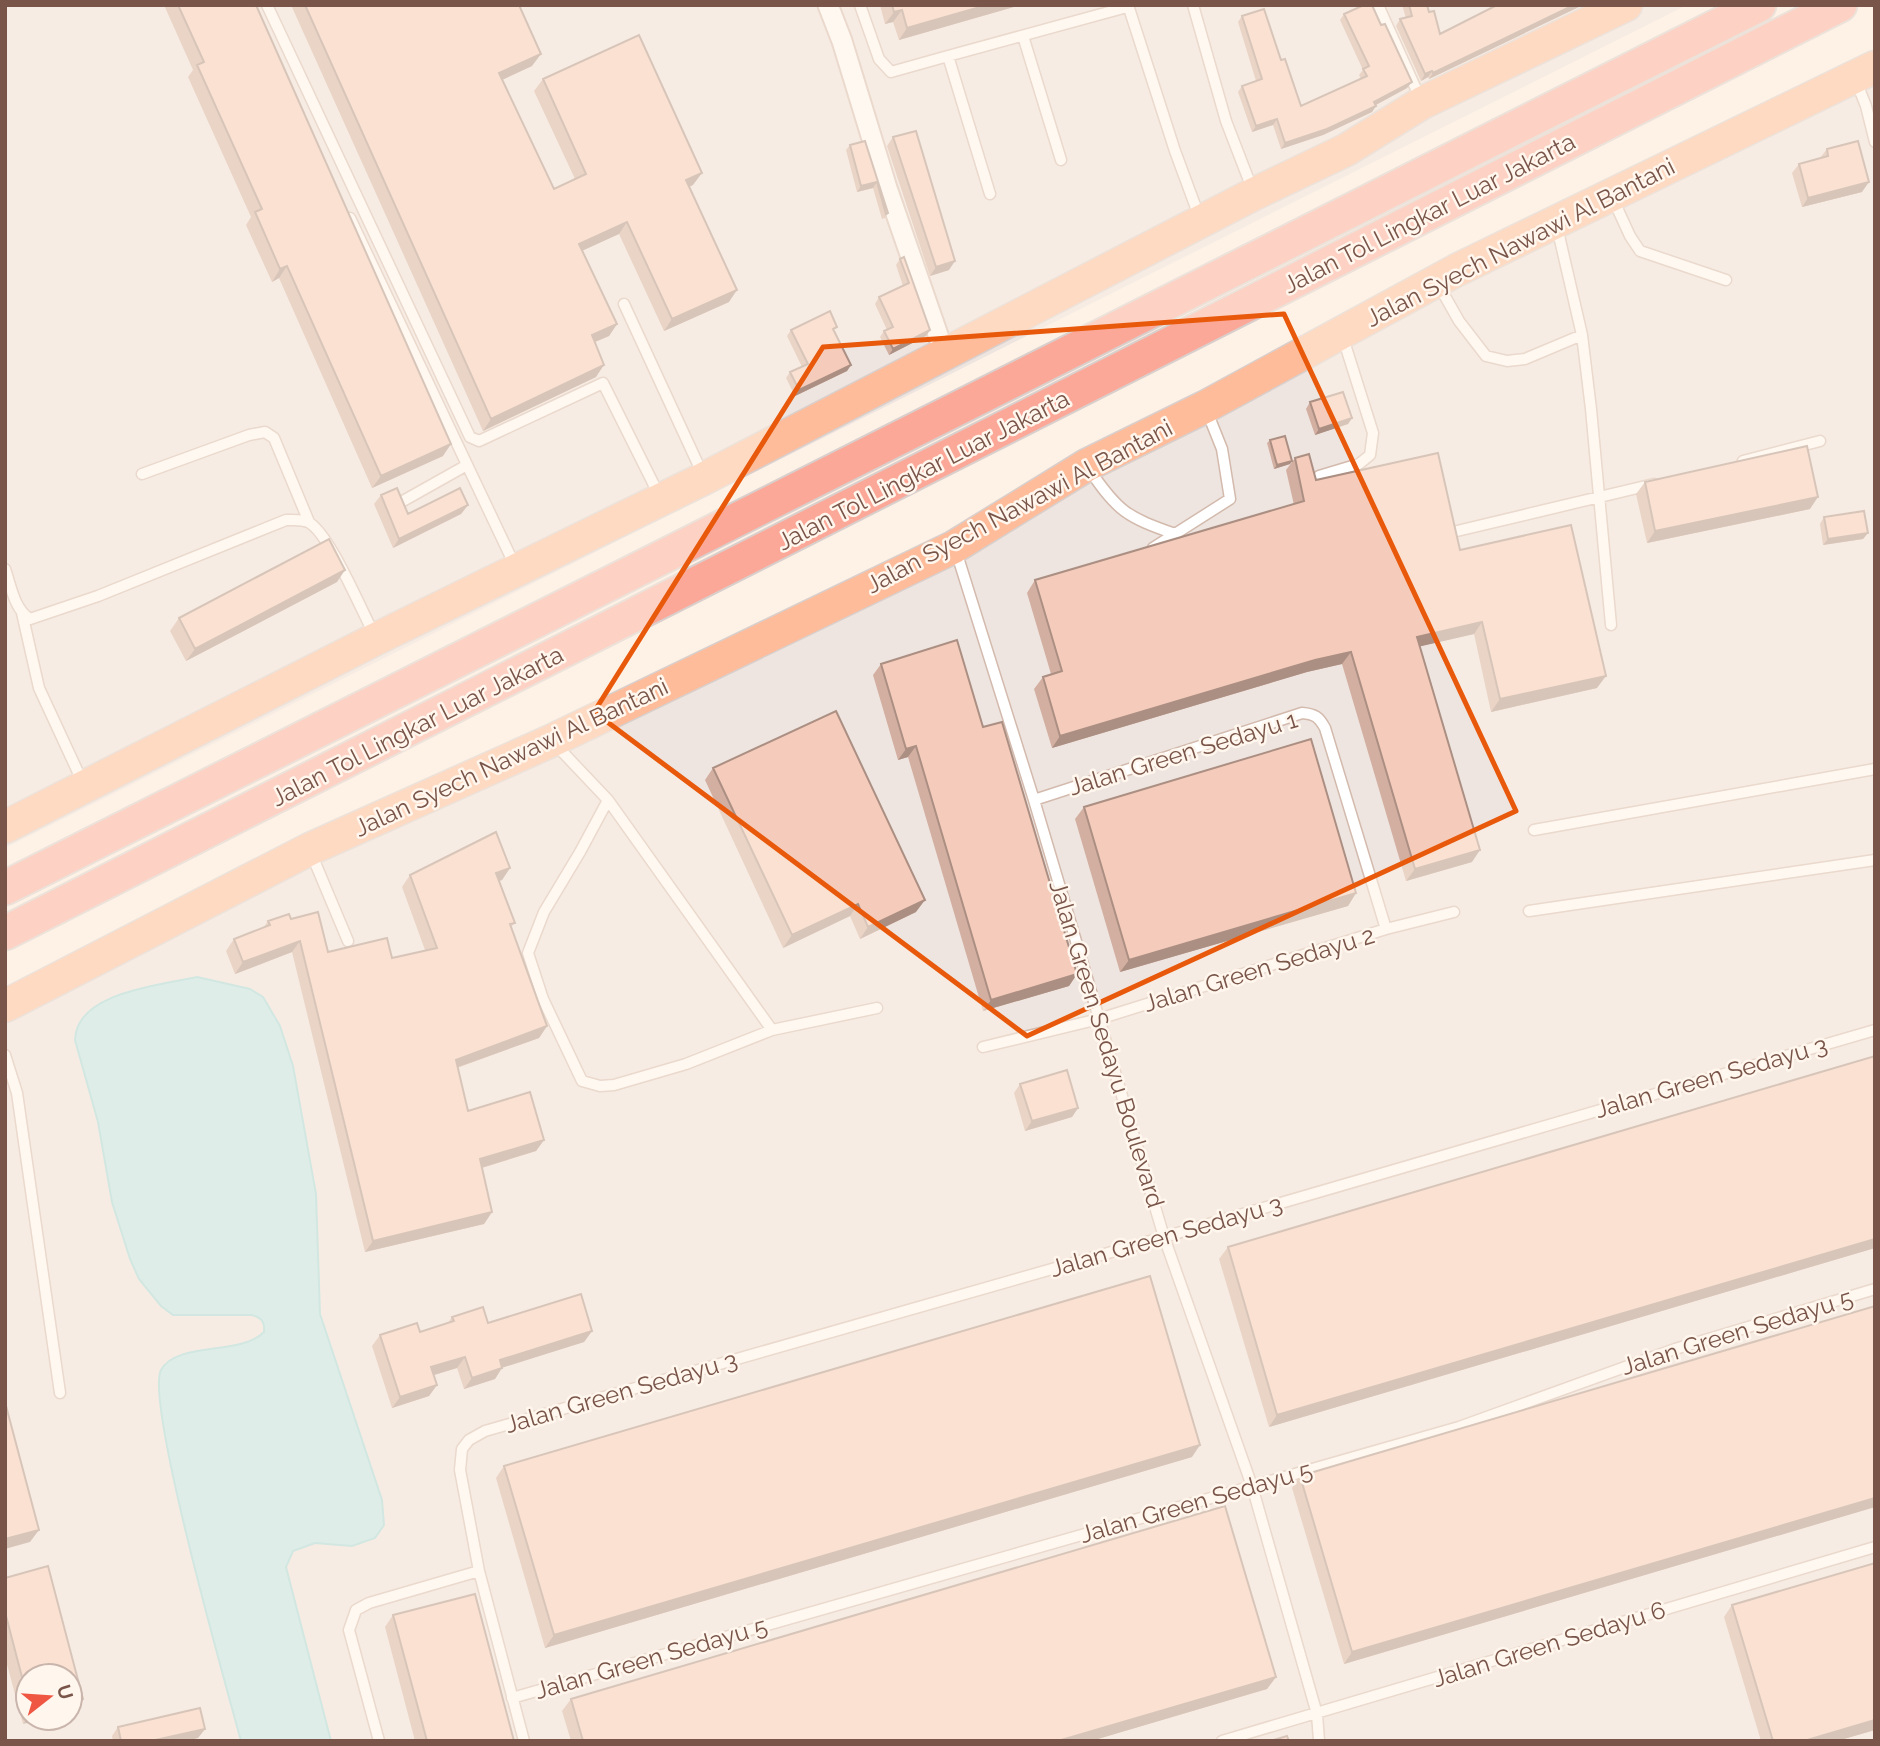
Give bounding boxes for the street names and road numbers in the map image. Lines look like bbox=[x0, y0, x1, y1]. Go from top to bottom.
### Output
street label: Jalan Tol Lingkar Luar Jakarta bbox=[1278, 127, 1580, 299]
street label: Jalan Syech Nawawi Al Bantani bbox=[1361, 151, 1679, 333]
street label: Jalan Tol Lingkar Luar Jakarta bbox=[772, 384, 1074, 556]
street label: Jalan Syech Nawawi Al Bantani bbox=[861, 413, 1177, 599]
street label: Jalan Tol Lingkar Luar Jakarta bbox=[266, 640, 568, 812]
street label: Jalan Syech Nawawi Al Bantani bbox=[350, 671, 672, 843]
street label: Jalan Green Sedayu 1 bbox=[1065, 704, 1301, 802]
street label: Jalan Green Sedayu Boulevard bbox=[1043, 877, 1171, 1211]
street label: Jalan Green Sedayu 2 bbox=[1140, 920, 1378, 1018]
street label: Jalan Green Sedayu 3 bbox=[1592, 1030, 1830, 1124]
street label: Jalan Green Sedayu 3 bbox=[1047, 1189, 1285, 1283]
street label: Jalan Green Sedayu 5 bbox=[1618, 1283, 1856, 1381]
street label: Jalan Green Sedayu 3 bbox=[502, 1345, 740, 1439]
street label: Jalan Green Sedayu 5 bbox=[1076, 1455, 1316, 1549]
street label: Jalan Green Sedayu 6 bbox=[1429, 1595, 1669, 1693]
street label: Jalan Green Sedayu 5 bbox=[531, 1611, 771, 1705]

